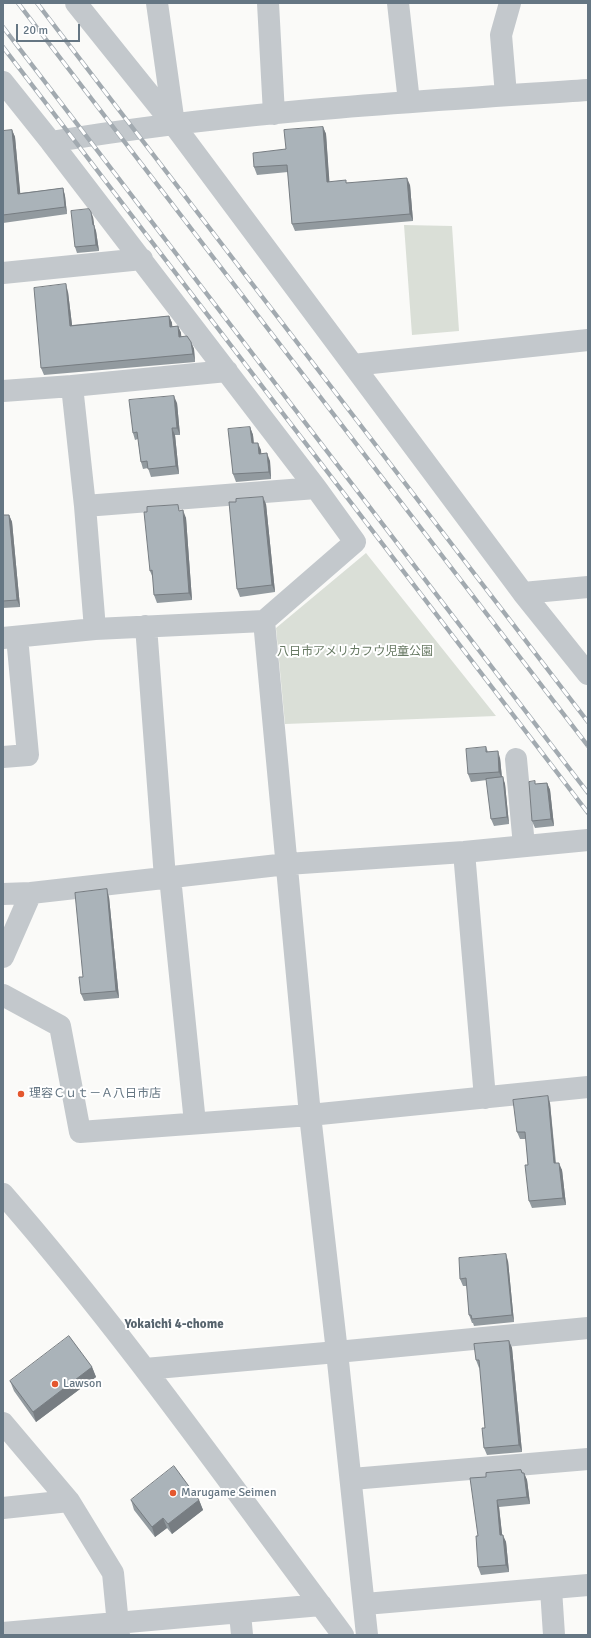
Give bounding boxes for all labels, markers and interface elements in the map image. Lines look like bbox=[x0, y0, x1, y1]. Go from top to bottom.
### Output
scale bar bbox=[18, 16, 82, 42]
text: 20 m bbox=[23, 23, 48, 38]
park label: 八日市アメリカフウ児童公園 bbox=[277, 645, 433, 659]
place label: 理容Ｃｕｔ－Ａ八日市店 bbox=[29, 1087, 161, 1101]
marker: 理容Ｃｕｔ－Ａ八日市店 bbox=[16, 1089, 26, 1099]
district label: Yokaichi 4-chome bbox=[124, 1317, 224, 1333]
place label: Lawson bbox=[63, 1377, 102, 1391]
marker: Lawson bbox=[50, 1379, 60, 1389]
place label: Marugame Seimen bbox=[181, 1486, 276, 1500]
marker: Marugame Seimen bbox=[168, 1488, 178, 1498]

